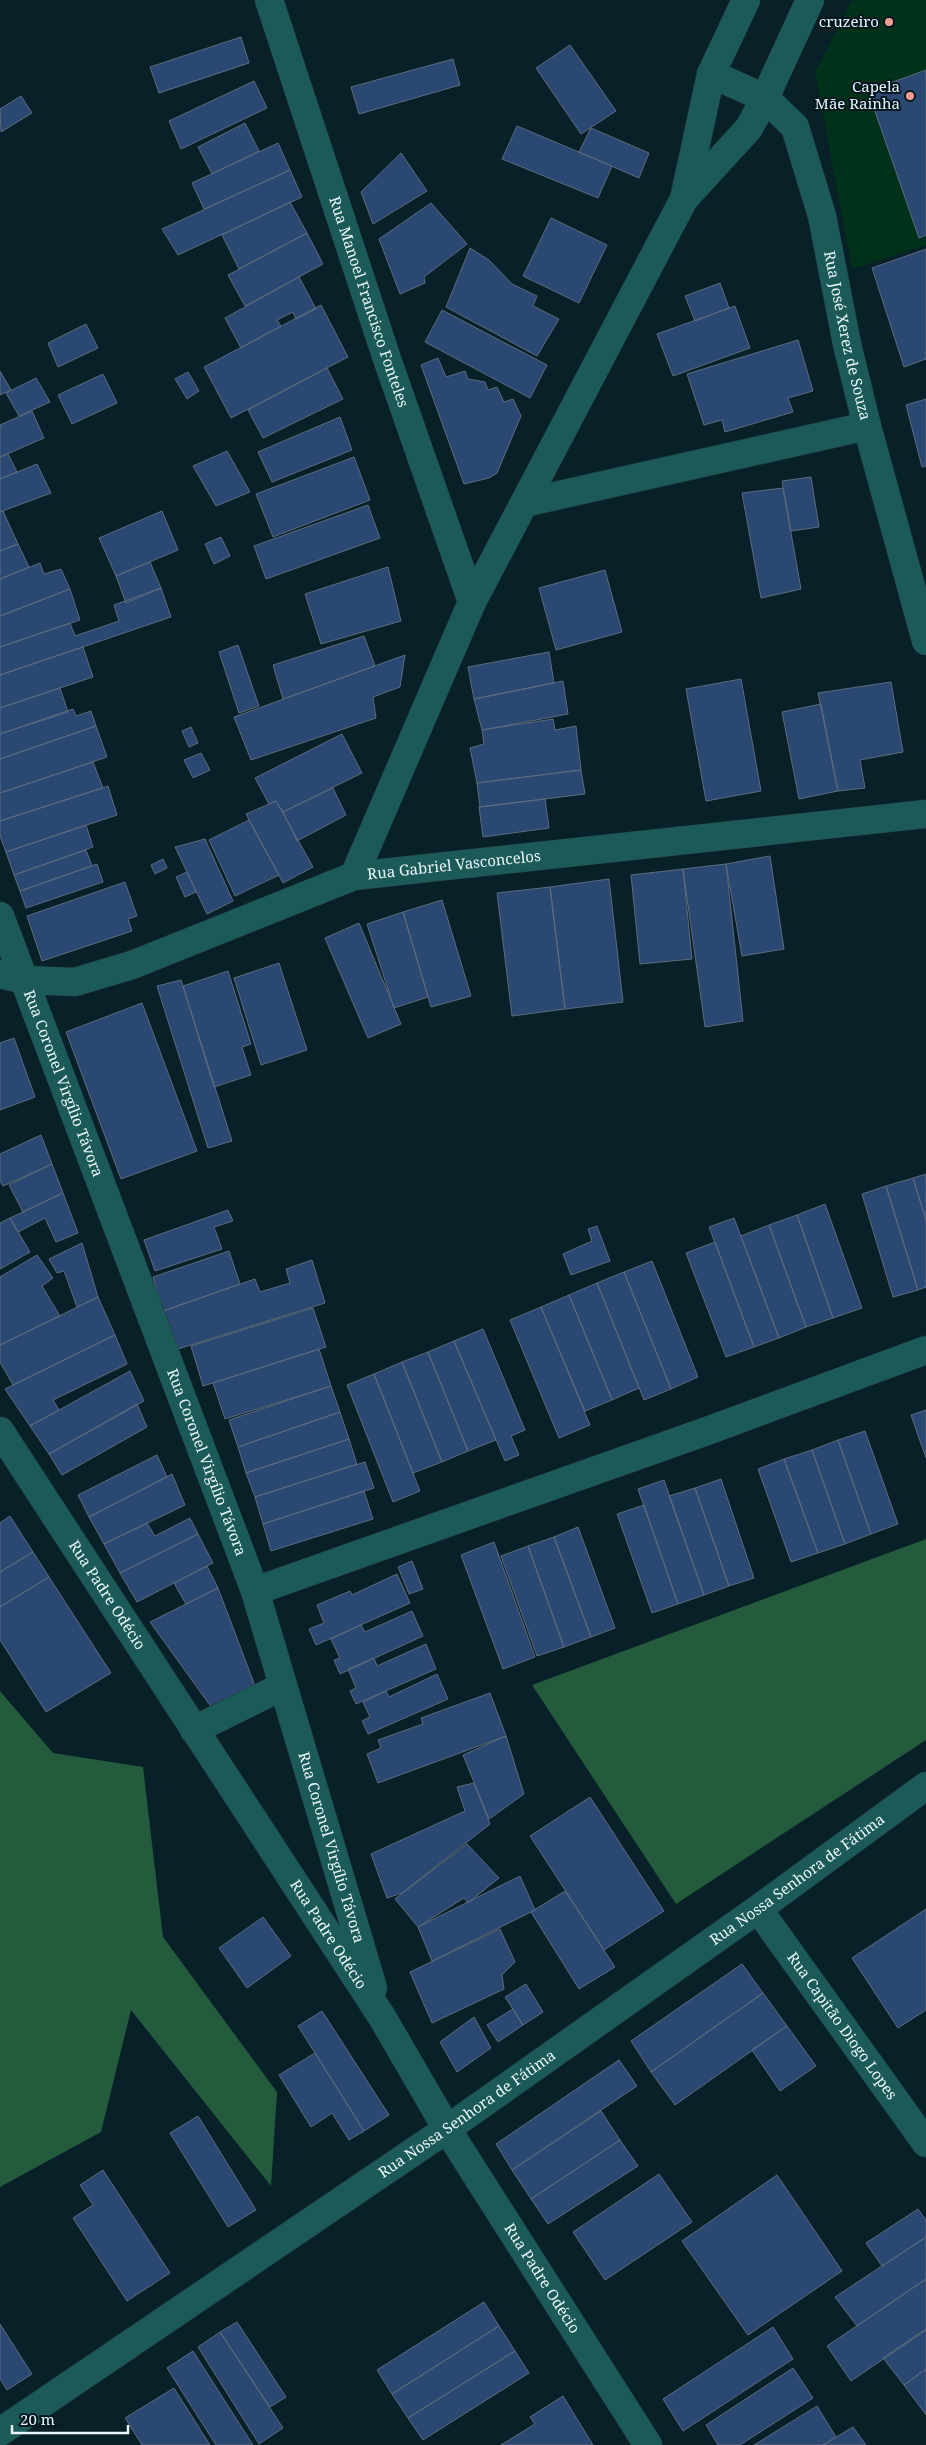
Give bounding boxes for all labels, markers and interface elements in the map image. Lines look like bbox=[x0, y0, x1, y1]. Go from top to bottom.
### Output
place label: cruzeiro bbox=[819, 11, 879, 31]
marker: cruzeiro bbox=[883, 16, 895, 28]
place label: Capela Mãe Rainha bbox=[815, 76, 900, 113]
marker: Capela Mãe Rainha bbox=[904, 90, 916, 102]
street label: Rua Manoel Francisco Fonteles bbox=[325, 194, 414, 410]
street label: Rua José Xerez de Souza bbox=[820, 249, 876, 422]
street label: Rua Gabriel Vasconcelos bbox=[366, 845, 542, 884]
street label: Rua Coronel Virgílio Távora bbox=[20, 987, 109, 1179]
street label: Rua Coronel Virgílio Távora bbox=[163, 1366, 252, 1558]
street label: Rua Padre Odécio bbox=[65, 1536, 151, 1653]
street label: Rua Coronel Virgílio Távora bbox=[294, 1749, 370, 1945]
street label: Rua Nossa Senhora de Fátima bbox=[705, 1809, 888, 1949]
street label: Rua Padre Odécio bbox=[286, 1875, 372, 1992]
street label: Rua Capitão Diogo Lopes bbox=[783, 1948, 903, 2103]
street label: Rua Nossa Senhora de Fátima bbox=[374, 2045, 559, 2182]
street label: Rua Padre Odécio bbox=[500, 2219, 585, 2337]
scale bar bbox=[12, 2402, 129, 2434]
text: 20 m bbox=[20, 2409, 55, 2429]

